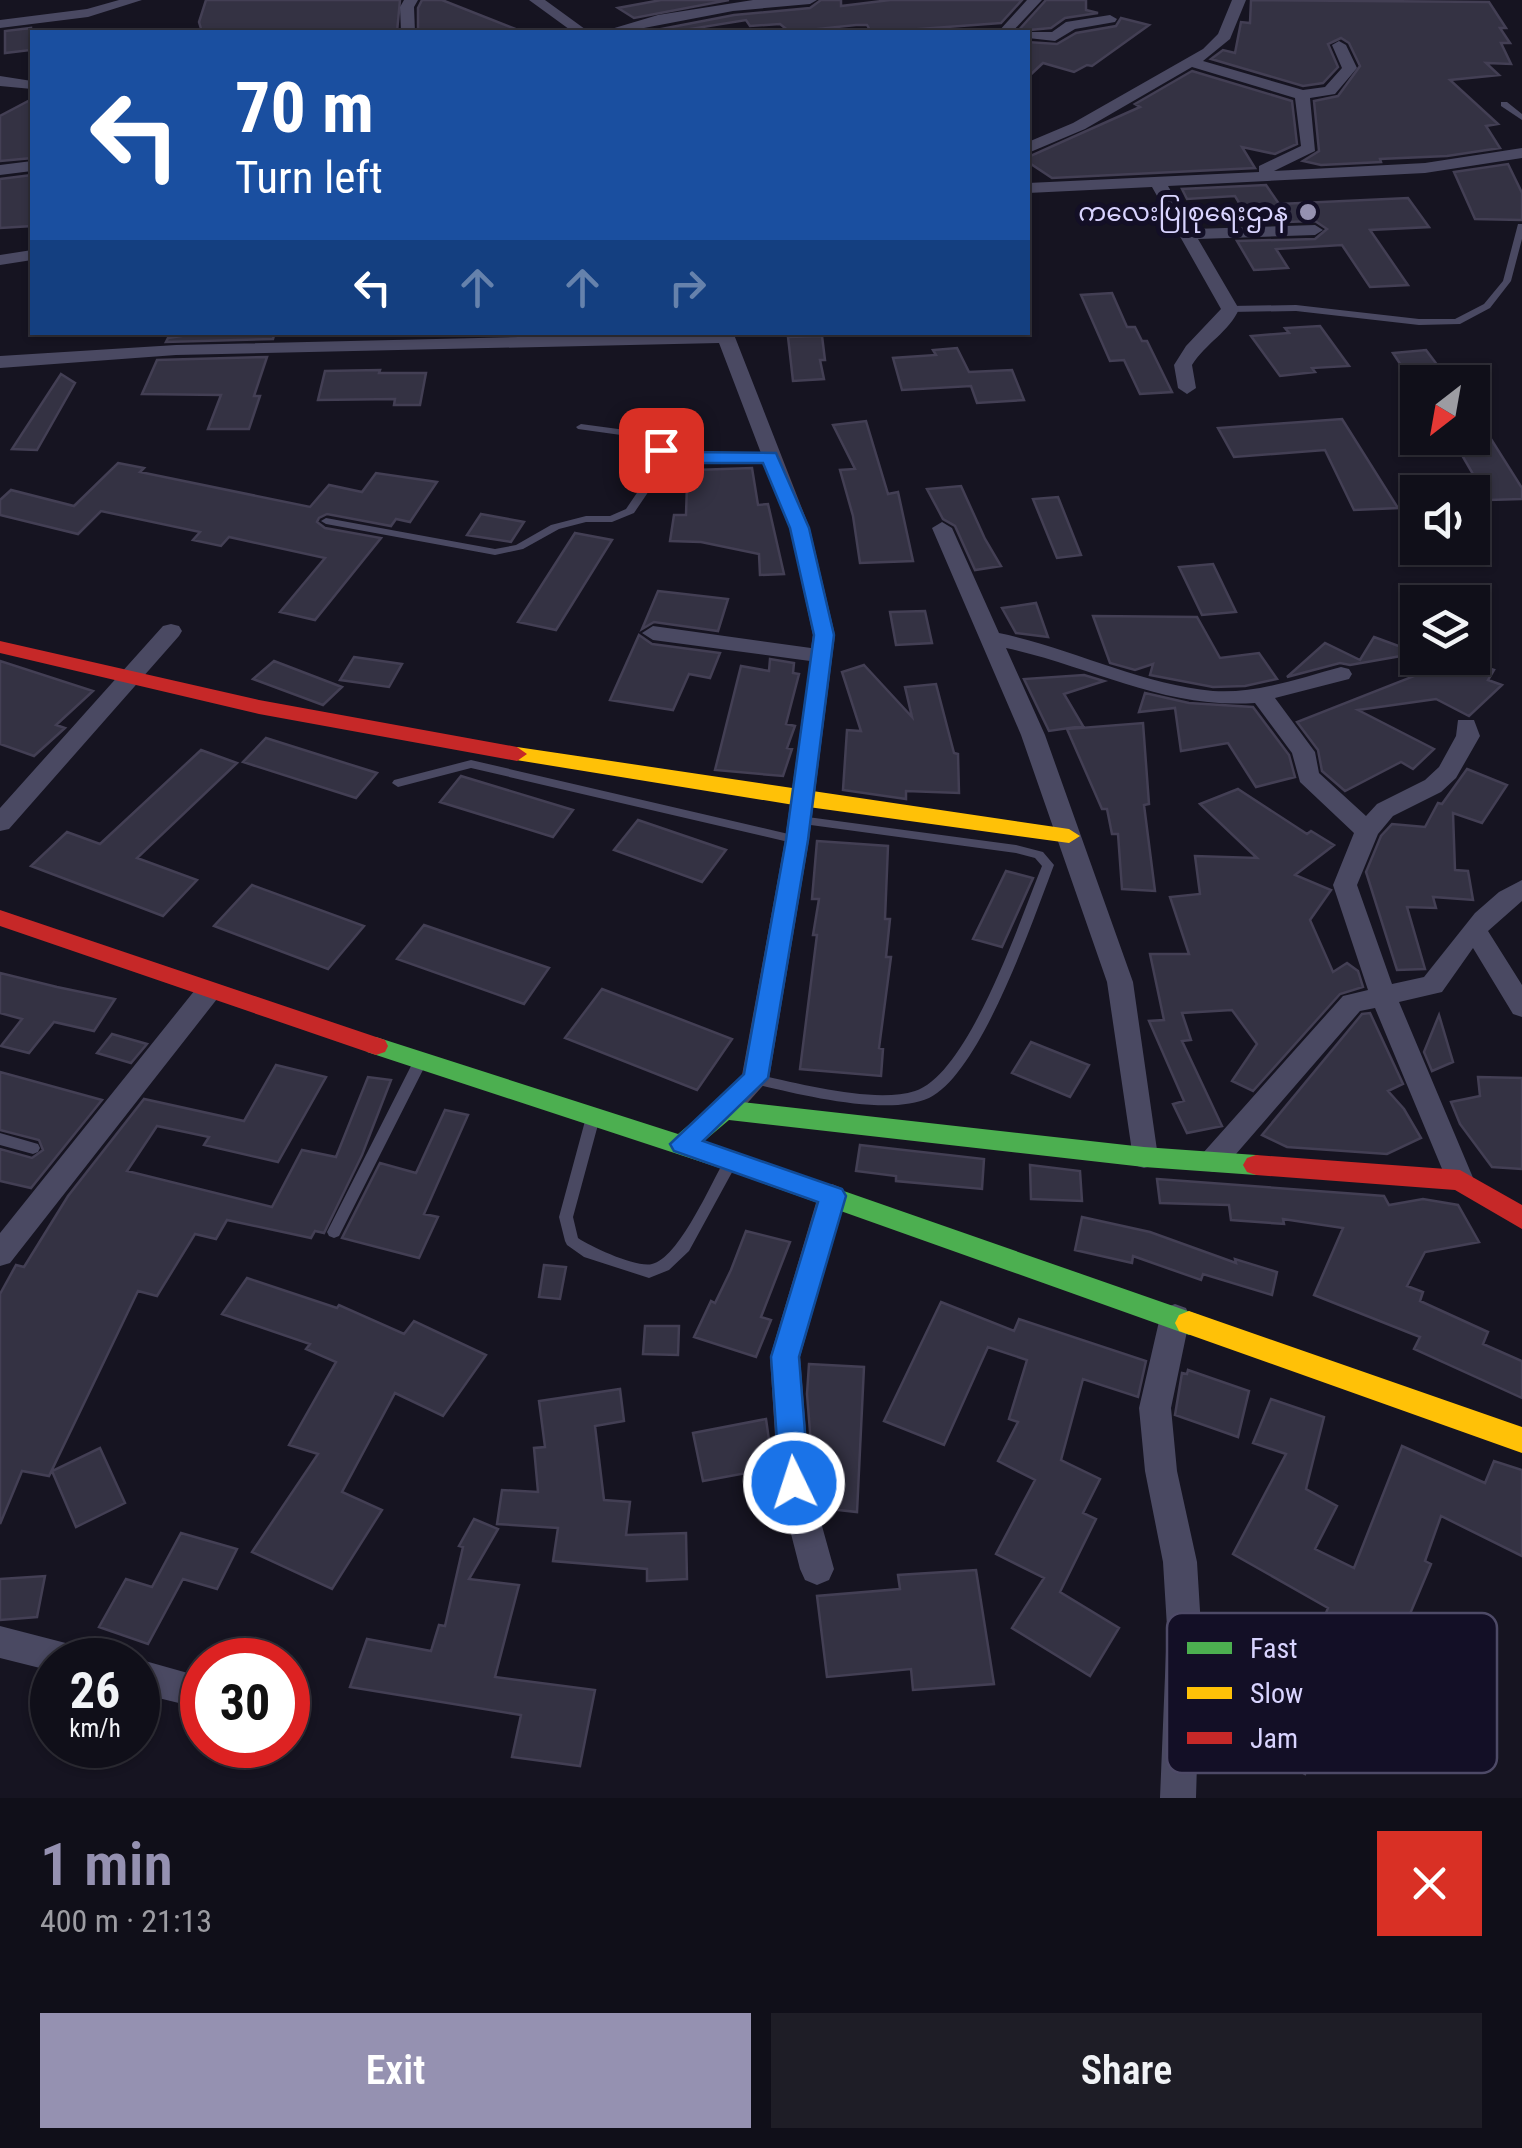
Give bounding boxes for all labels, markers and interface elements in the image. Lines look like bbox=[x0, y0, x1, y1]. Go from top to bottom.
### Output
text: 70 m bbox=[235, 67, 374, 149]
icon: left bbox=[70, 70, 200, 200]
text: Turn left bbox=[235, 151, 383, 204]
place label: ကလေးပြုစုရေးဌာန bbox=[1078, 195, 1288, 233]
marker: ကလေးပြုစုရေးဌာန bbox=[1297, 201, 1319, 223]
icon: left bbox=[345, 260, 400, 315]
icon: ahead bbox=[450, 260, 505, 315]
icon: ahead bbox=[555, 260, 610, 315]
icon: right bbox=[660, 260, 715, 315]
north arrow bbox=[1400, 365, 1490, 455]
map controls bbox=[1400, 365, 1490, 675]
pin bbox=[619, 408, 704, 493]
icon: arrive bbox=[634, 423, 689, 478]
button: sound bbox=[1400, 475, 1490, 565]
button: layers bbox=[1400, 585, 1490, 675]
position arrow bbox=[742, 1431, 846, 1535]
legend bbox=[1167, 1613, 1497, 1773]
text: Fast bbox=[1250, 1632, 1297, 1665]
speed limit sign: 30 bbox=[180, 1638, 310, 1768]
text: 26 bbox=[70, 1662, 120, 1720]
text: Slow bbox=[1250, 1677, 1303, 1710]
text: km/h bbox=[69, 1714, 121, 1743]
text: Jam bbox=[1250, 1722, 1298, 1755]
text: 1 min bbox=[40, 1829, 173, 1900]
button: close bbox=[1377, 1831, 1482, 1936]
text: 400 m · 21:13 bbox=[40, 1902, 212, 1940]
button: Exit bbox=[40, 2013, 751, 2128]
button: Share bbox=[771, 2013, 1482, 2128]

